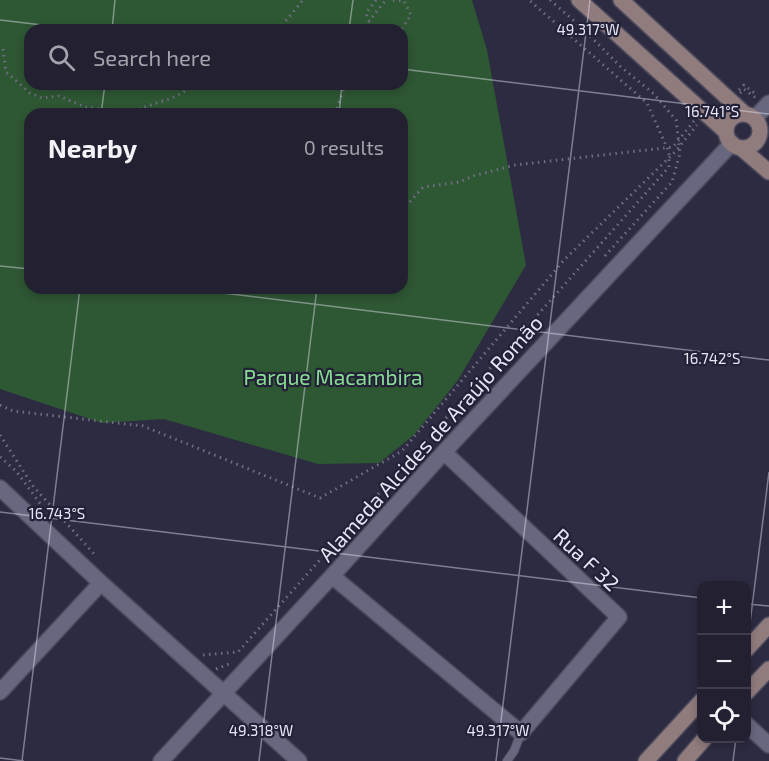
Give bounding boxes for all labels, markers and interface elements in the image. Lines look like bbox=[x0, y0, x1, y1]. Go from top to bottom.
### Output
text: 49.317°W bbox=[557, 20, 619, 38]
search box bbox=[24, 24, 408, 90]
icon: search bbox=[45, 41, 78, 74]
text: Search here bbox=[93, 44, 211, 70]
text: 16.741°S bbox=[685, 102, 739, 120]
text: Nearby bbox=[48, 132, 137, 163]
text: 0 results bbox=[304, 135, 384, 159]
street label: Alameda Alcides de Araújo Romão bbox=[313, 310, 548, 567]
text: 16.742°S bbox=[684, 349, 740, 367]
park label: Parque Macambira bbox=[243, 364, 423, 389]
text: 16.743°S bbox=[29, 504, 85, 522]
street label: Rua F 32 bbox=[549, 522, 625, 596]
map controls bbox=[697, 581, 751, 743]
button: + bbox=[697, 581, 751, 635]
button: − bbox=[697, 635, 751, 689]
button: locate bbox=[697, 689, 751, 743]
text: 49.318°W bbox=[229, 721, 293, 739]
text: 49.317°W bbox=[467, 721, 529, 739]

